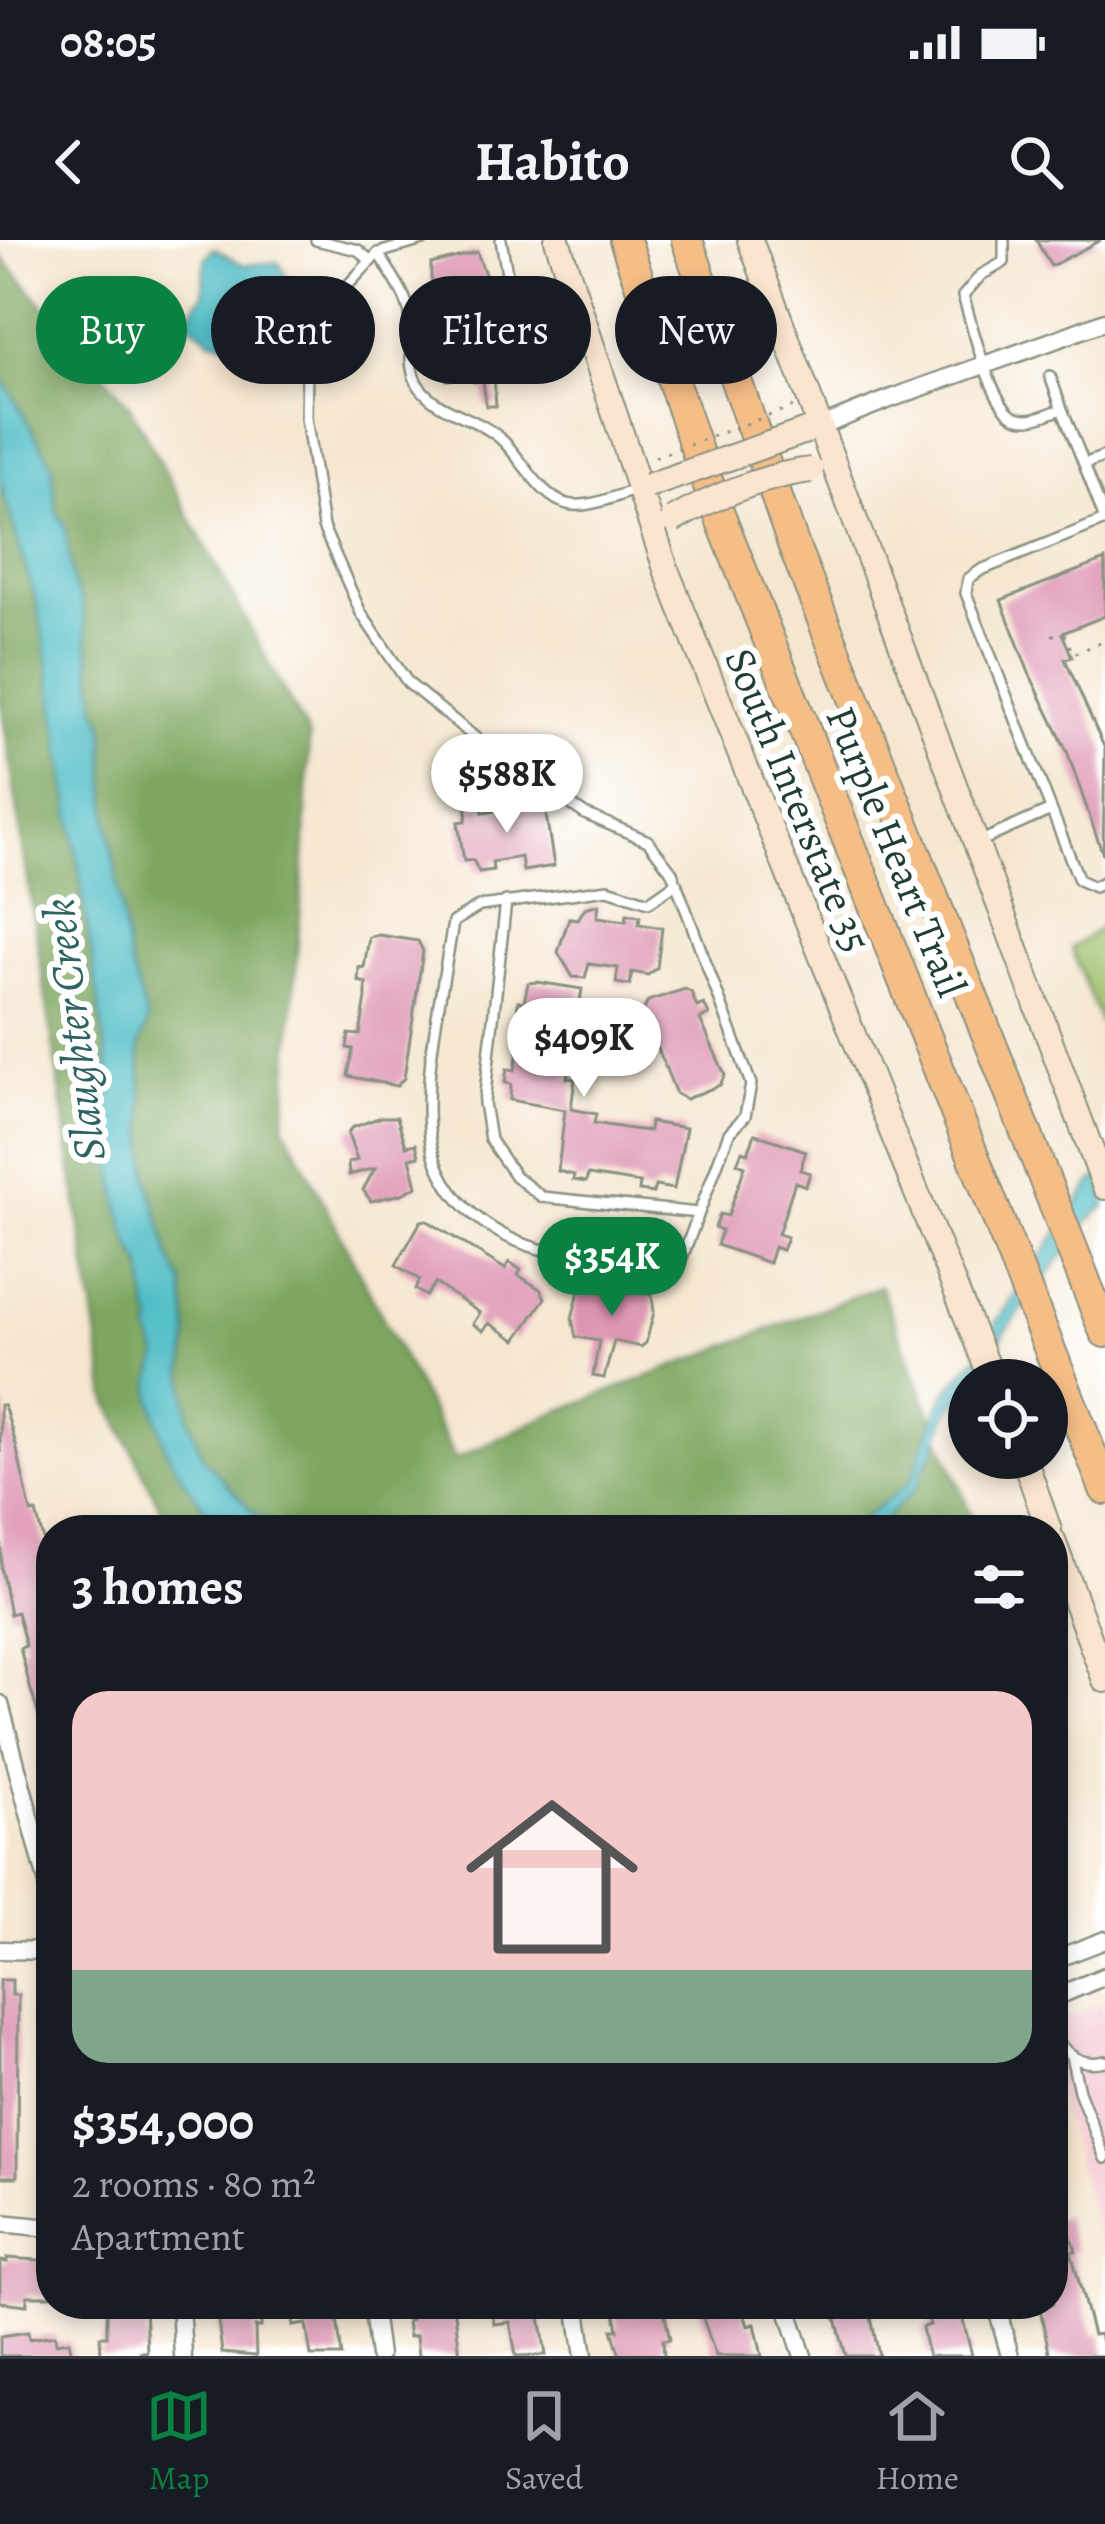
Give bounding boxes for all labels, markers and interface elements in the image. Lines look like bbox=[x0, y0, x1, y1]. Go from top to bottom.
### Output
text: 08:05 bbox=[60, 11, 157, 73]
text: Habito bbox=[475, 125, 630, 199]
icon: back bbox=[36, 129, 102, 195]
icon: search bbox=[1003, 129, 1069, 195]
chip: Buy bbox=[36, 276, 187, 384]
chip: Rent bbox=[211, 276, 375, 384]
chip: Filters bbox=[399, 276, 591, 384]
chip: New bbox=[615, 276, 777, 384]
street label: South Interstate 35 bbox=[712, 640, 885, 961]
street label: Purple Heart Trail bbox=[812, 698, 981, 1005]
pin: $588K bbox=[423, 734, 591, 836]
text: $588K bbox=[458, 746, 556, 799]
water label: Slaughter Creek bbox=[27, 895, 121, 1165]
pin: $409K bbox=[500, 998, 668, 1100]
text: $409K bbox=[534, 1010, 634, 1063]
pin: $354K bbox=[528, 1217, 696, 1319]
text: $354K bbox=[564, 1229, 660, 1282]
map controls bbox=[948, 1359, 1068, 1479]
button: locate bbox=[948, 1359, 1068, 1479]
text: 3 homes bbox=[72, 1552, 244, 1622]
icon: filters bbox=[966, 1554, 1032, 1620]
icon: home bbox=[444, 1769, 660, 1985]
text: $354,000 bbox=[72, 2087, 254, 2157]
text: 2 rooms · 80 m² bbox=[72, 2157, 316, 2210]
text: Apartment bbox=[72, 2210, 245, 2263]
tab: Map bbox=[146, 2383, 212, 2500]
tab: Saved bbox=[505, 2383, 583, 2500]
tab: Home bbox=[876, 2383, 959, 2500]

